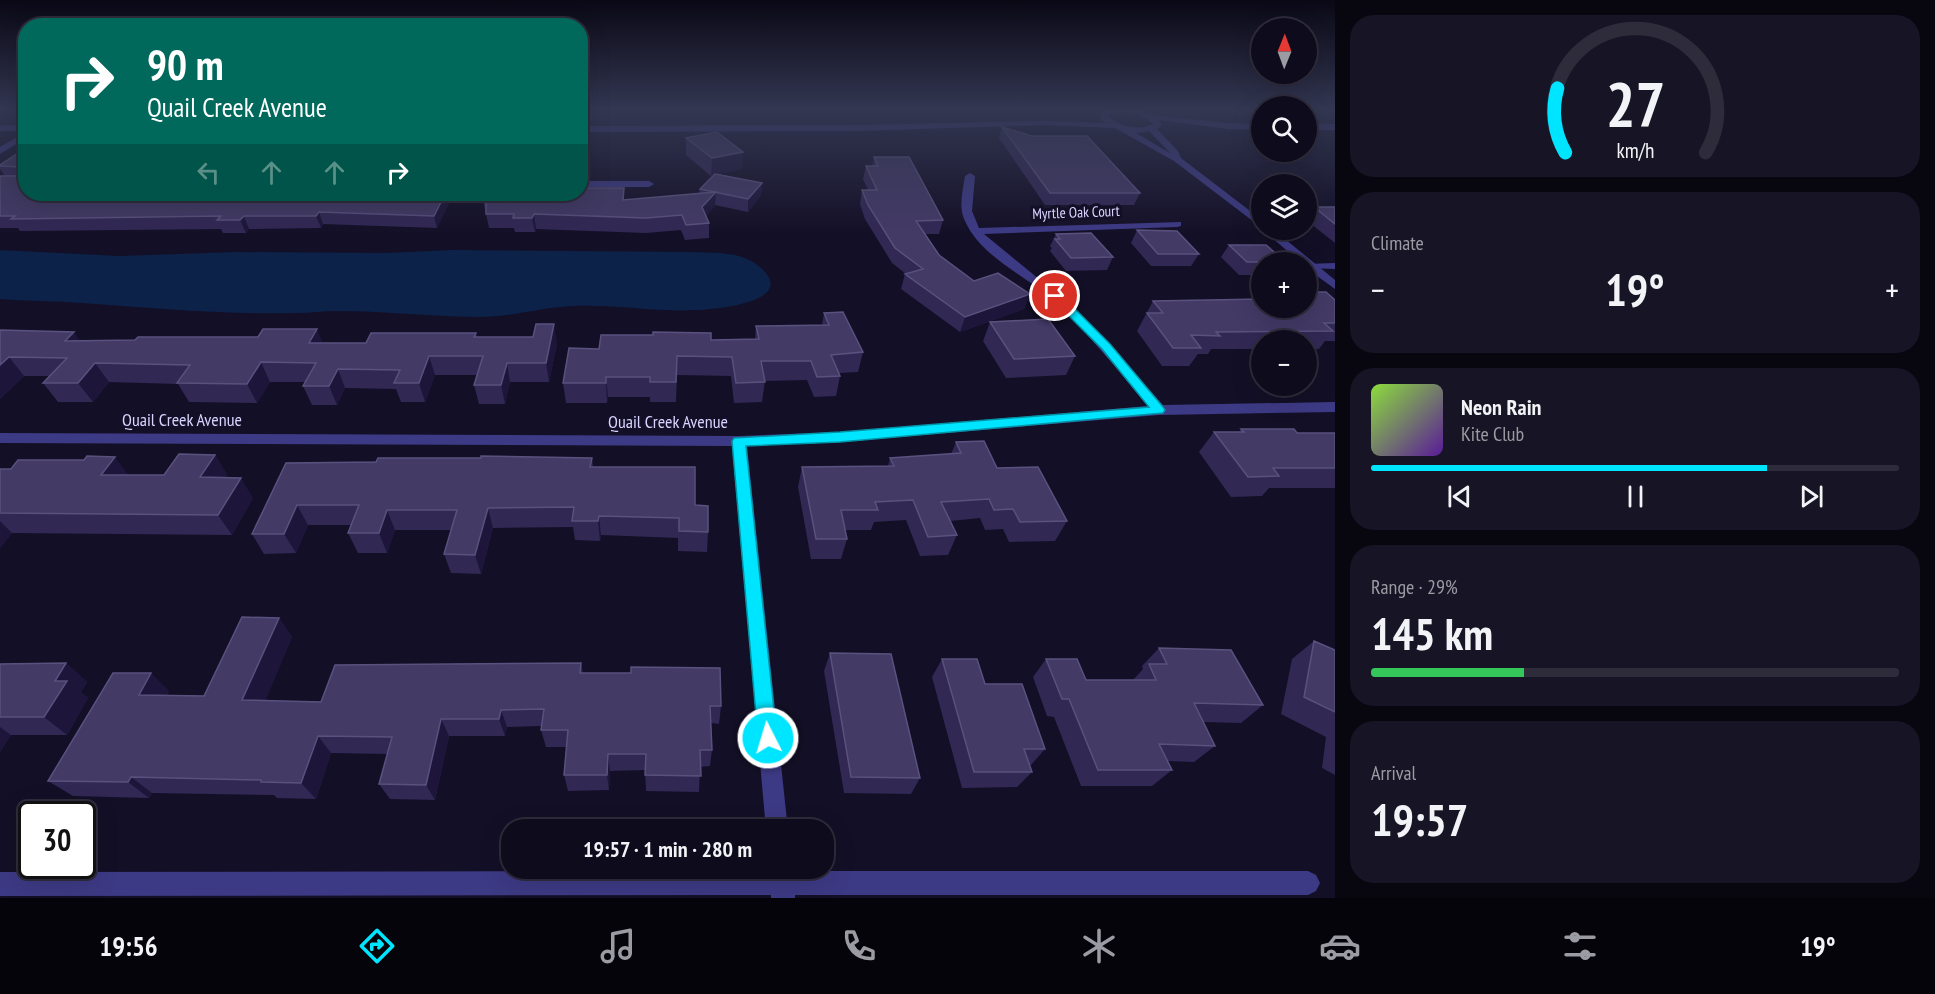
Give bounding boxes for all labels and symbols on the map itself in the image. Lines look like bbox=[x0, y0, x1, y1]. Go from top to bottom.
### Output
north arrow bbox=[1251, 18, 1317, 84]
street label: Myrtle Oak Court bbox=[1032, 201, 1120, 223]
pin bbox=[1029, 270, 1080, 321]
street label: Quail Creek Avenue bbox=[122, 408, 242, 431]
street label: Quail Creek Avenue bbox=[608, 410, 728, 433]
position arrow bbox=[736, 706, 800, 770]
speed limit sign: 30 bbox=[18, 801, 96, 879]

